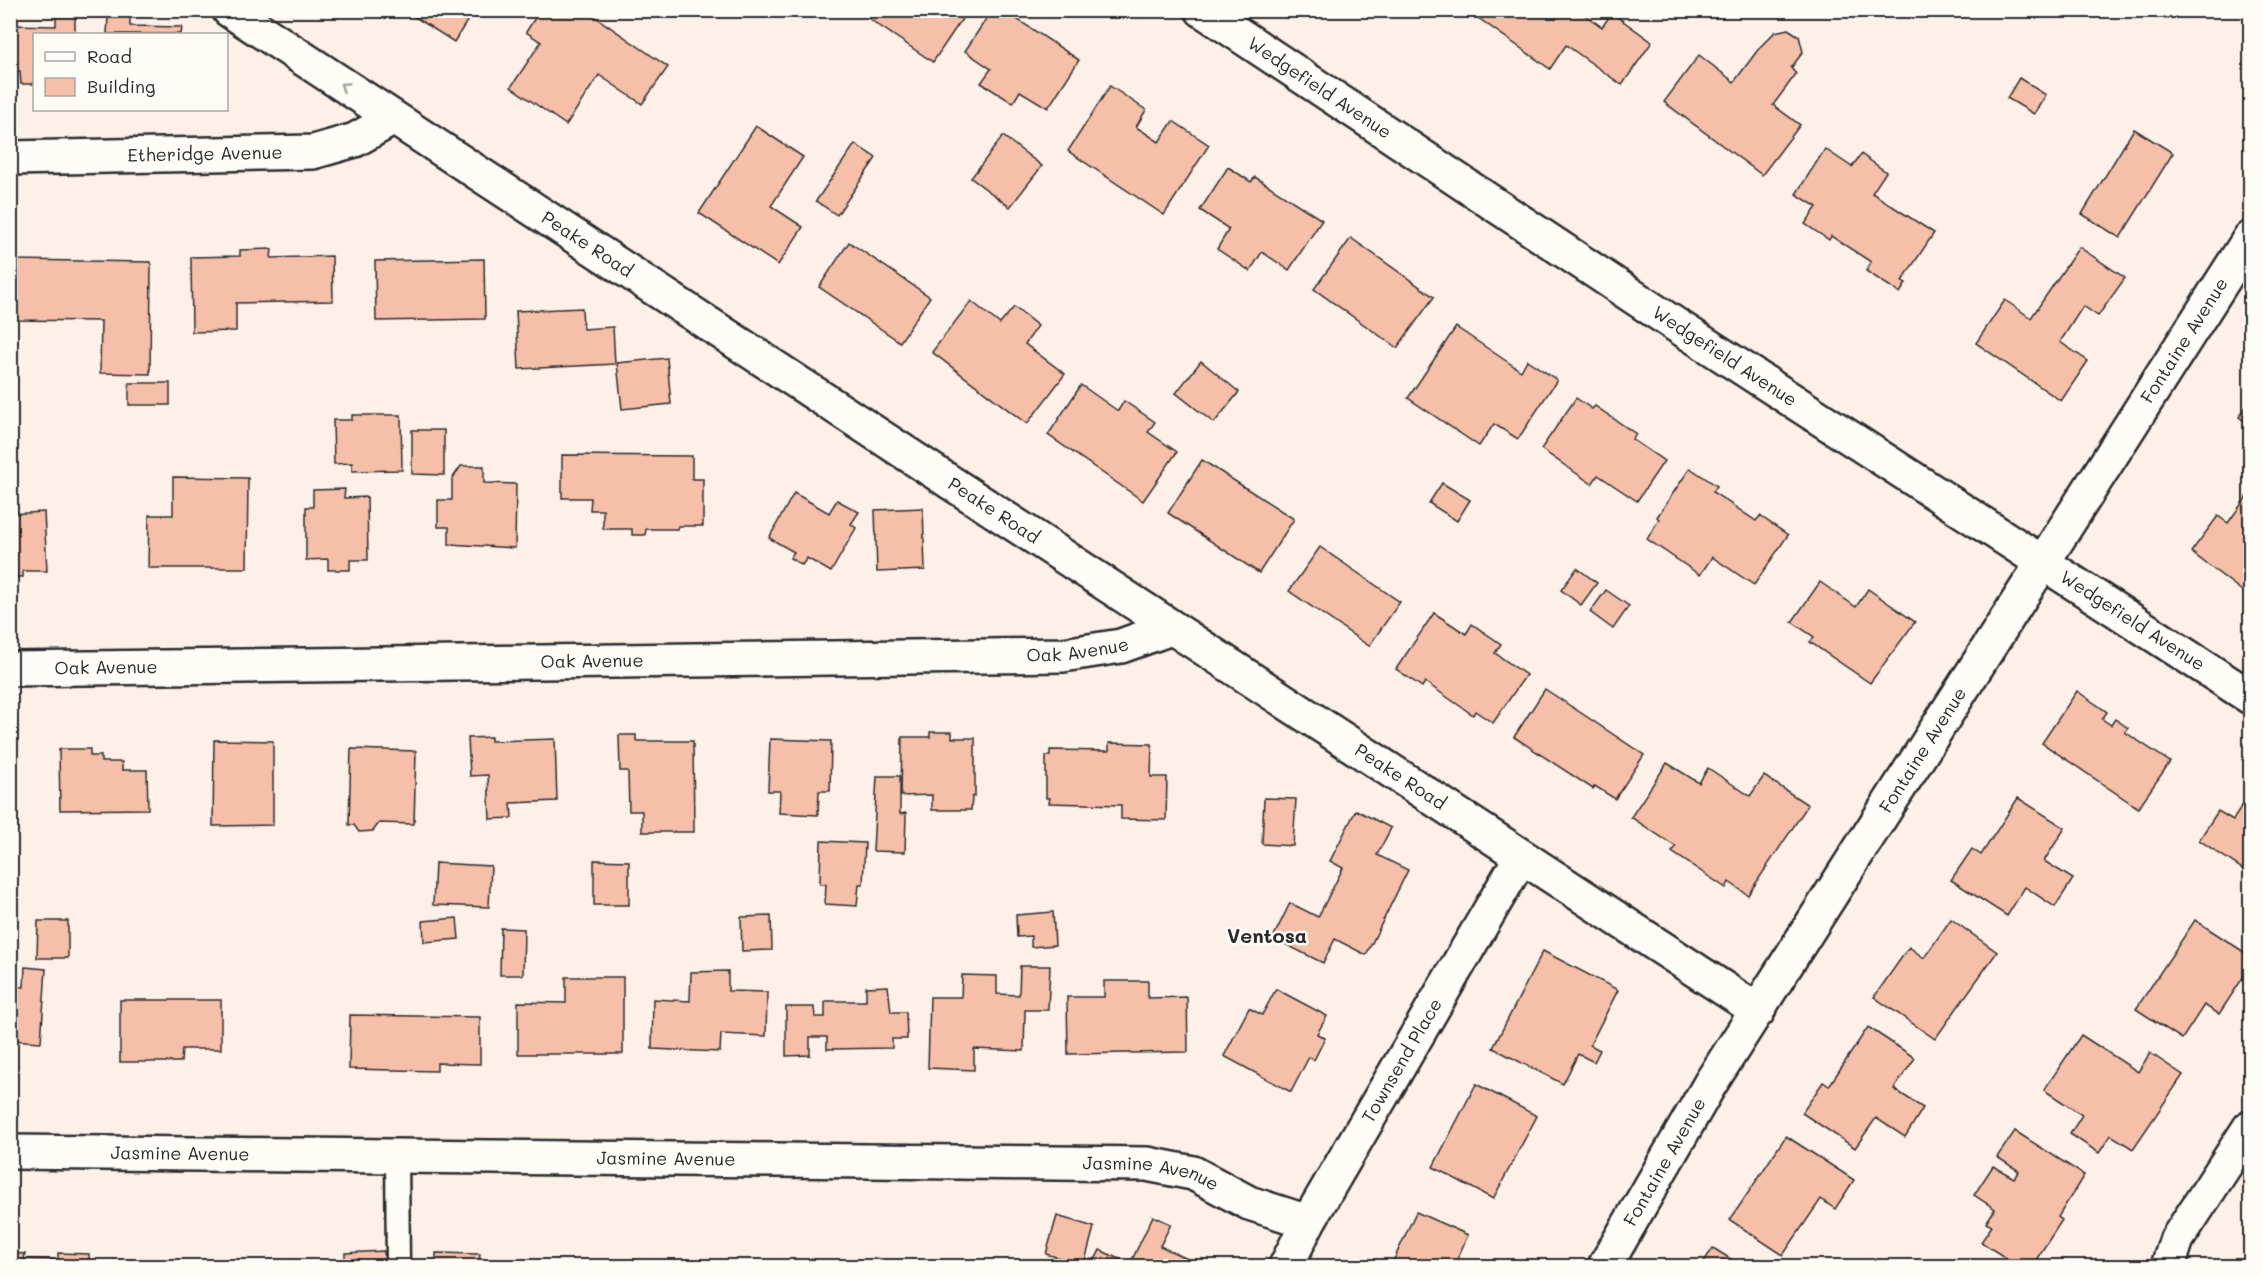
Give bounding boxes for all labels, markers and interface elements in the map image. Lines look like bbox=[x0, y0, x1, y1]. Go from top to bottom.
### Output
street label: Wedgefield Avenue bbox=[1243, 31, 1396, 144]
legend bbox=[33, 33, 228, 111]
text: Road bbox=[87, 44, 132, 68]
text: Building bbox=[87, 74, 155, 98]
one-way arrow bbox=[339, 83, 350, 94]
street label: Etheridge Avenue bbox=[127, 140, 283, 167]
street label: Peake Road bbox=[537, 205, 638, 282]
street label: Fontaine Avenue bbox=[2135, 273, 2233, 408]
street label: Wedgefield Avenue bbox=[1648, 300, 1802, 411]
street label: Peake Road bbox=[944, 471, 1045, 549]
street label: Wedgefield Avenue bbox=[2056, 564, 2210, 676]
street label: Oak Avenue bbox=[1026, 631, 1132, 666]
street label: Oak Avenue bbox=[540, 648, 644, 673]
street label: Oak Avenue bbox=[54, 654, 158, 679]
street label: Fontaine Avenue bbox=[1873, 682, 1971, 817]
street label: Peake Road bbox=[1350, 737, 1451, 815]
district label: Ventosa bbox=[1227, 922, 1307, 948]
street label: Townsend Place bbox=[1356, 994, 1447, 1127]
street label: Fontaine Avenue bbox=[1618, 1093, 1711, 1230]
street label: Jasmine Avenue bbox=[110, 1140, 250, 1166]
street label: Jasmine Avenue bbox=[596, 1145, 736, 1171]
street label: Jasmine Avenue bbox=[1082, 1150, 1223, 1196]

